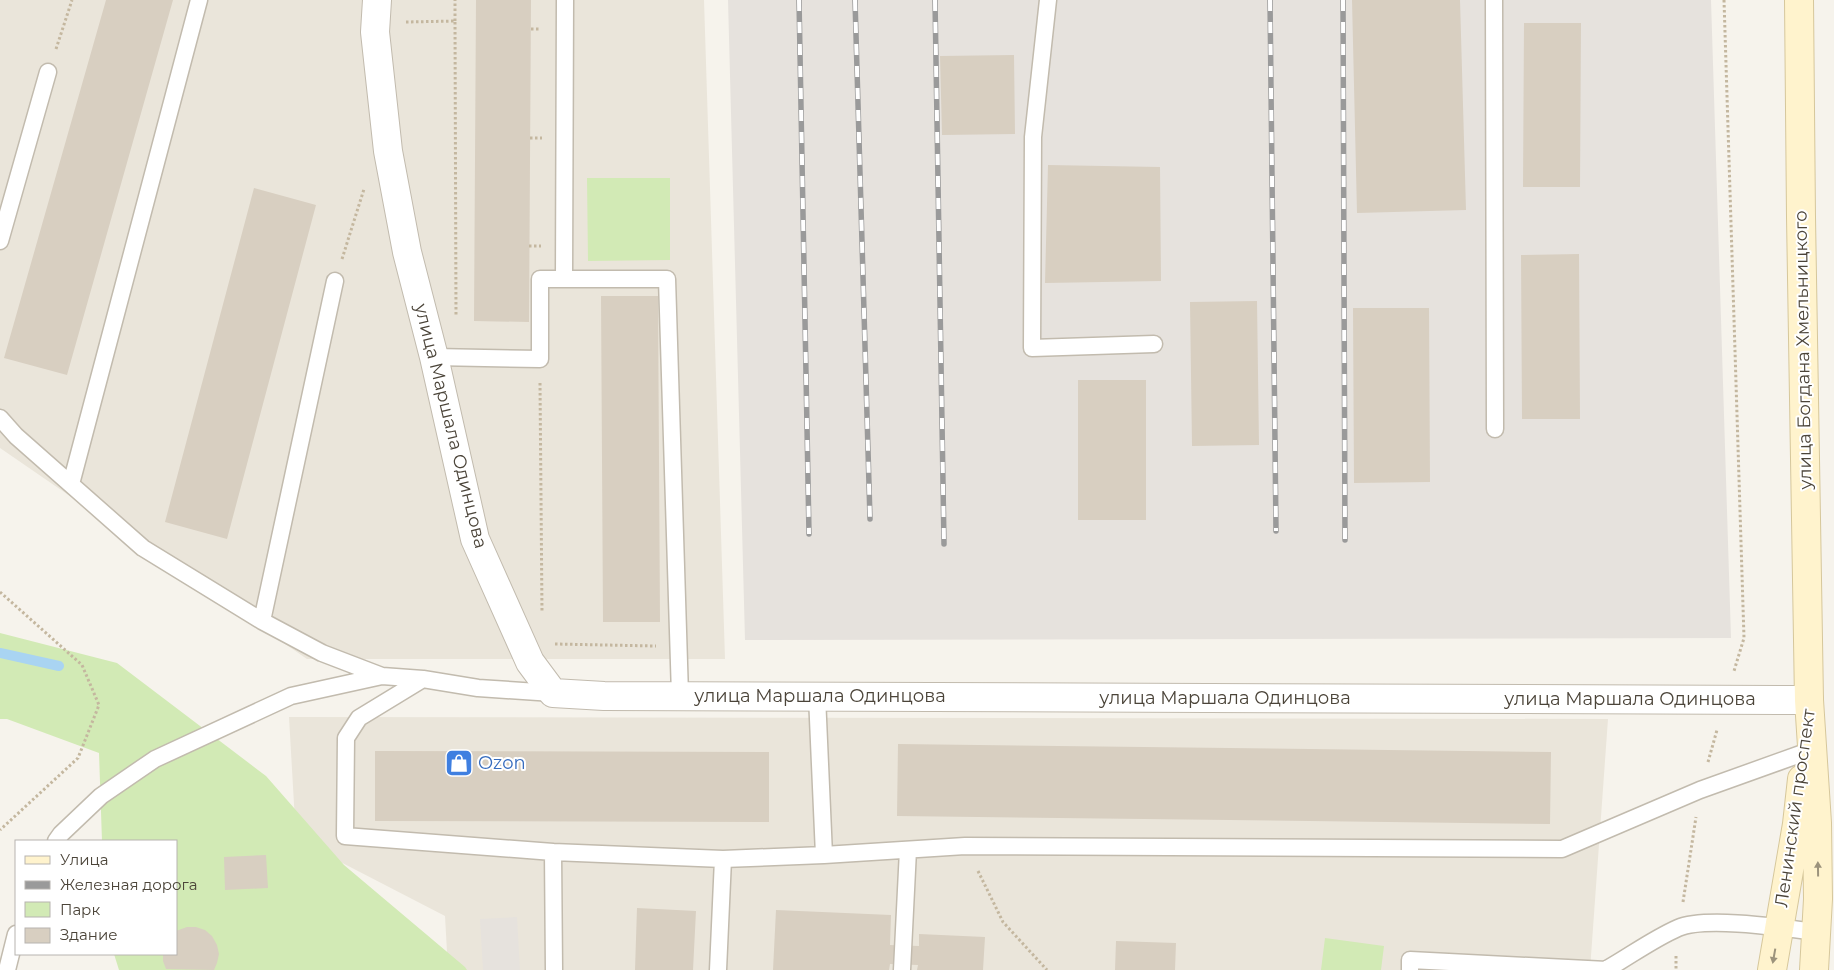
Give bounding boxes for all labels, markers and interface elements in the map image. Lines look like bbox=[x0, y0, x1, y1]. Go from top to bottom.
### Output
street label: улица Богдана Хмельницкого bbox=[1790, 210, 1816, 491]
street label: улица Маршала Одинцова bbox=[410, 300, 492, 551]
street label: улица Маршала Одинцова bbox=[693, 685, 946, 707]
street label: улица Маршала Одинцова bbox=[1098, 687, 1351, 709]
street label: улица Маршала Одинцова bbox=[1503, 688, 1756, 710]
street label: Ленинский проспект bbox=[1770, 707, 1820, 909]
shop icon: Ozon bbox=[444, 748, 474, 778]
place label: Ozon bbox=[478, 752, 526, 774]
legend bbox=[15, 840, 178, 955]
text: Улица bbox=[60, 850, 108, 869]
one-way arrow bbox=[1814, 861, 1822, 877]
text: Железная дорога bbox=[60, 875, 197, 894]
text: Парк bbox=[60, 900, 100, 919]
text: Здание bbox=[60, 925, 118, 944]
one-way arrow bbox=[1769, 949, 1777, 965]

